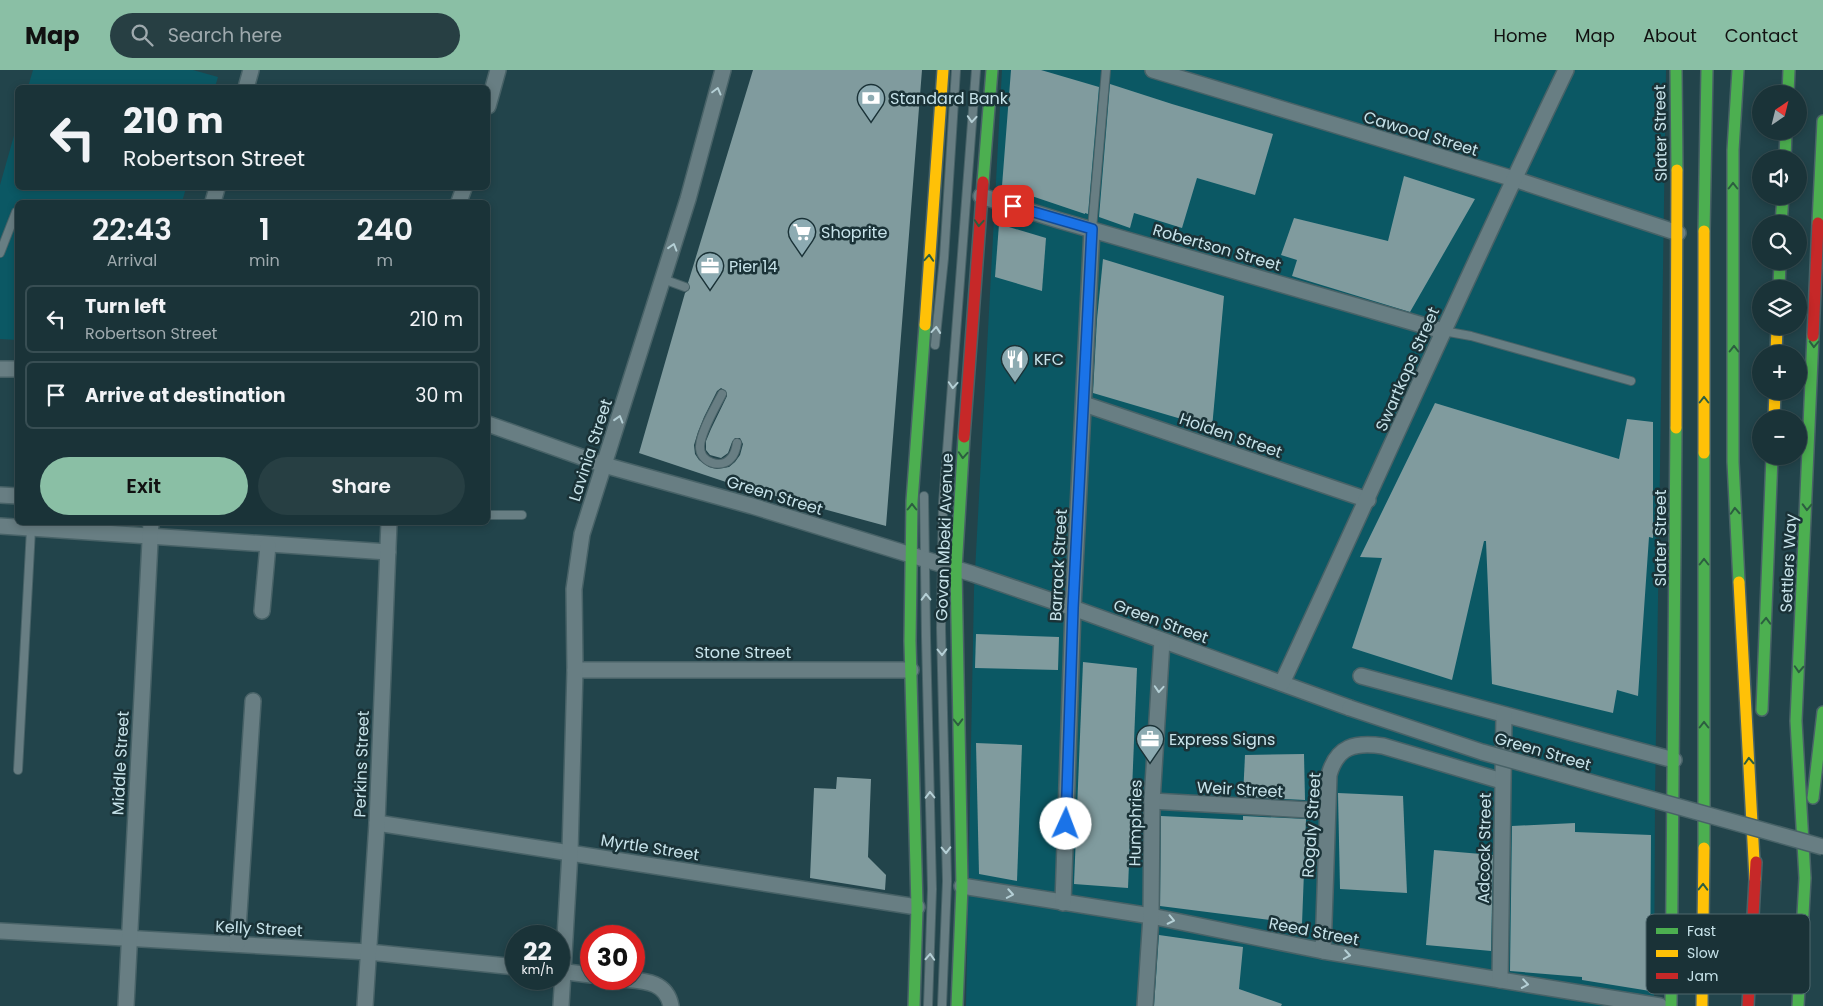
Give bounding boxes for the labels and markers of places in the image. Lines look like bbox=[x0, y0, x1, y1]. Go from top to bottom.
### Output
bank icon: Standard Bank bbox=[856, 83, 886, 122]
place label: Standard Bank bbox=[890, 87, 1009, 110]
pin bbox=[992, 185, 1034, 227]
supermarket icon: Shoprite bbox=[787, 217, 817, 256]
place label: Shoprite bbox=[821, 221, 887, 244]
office icon: Pier 14 bbox=[695, 251, 725, 290]
place label: Pier 14 bbox=[729, 255, 778, 278]
restaurant icon: KFC bbox=[1000, 344, 1030, 383]
place label: KFC bbox=[1034, 348, 1064, 371]
office icon: Express Signs bbox=[1135, 724, 1165, 763]
place label: Express Signs bbox=[1169, 728, 1275, 751]

